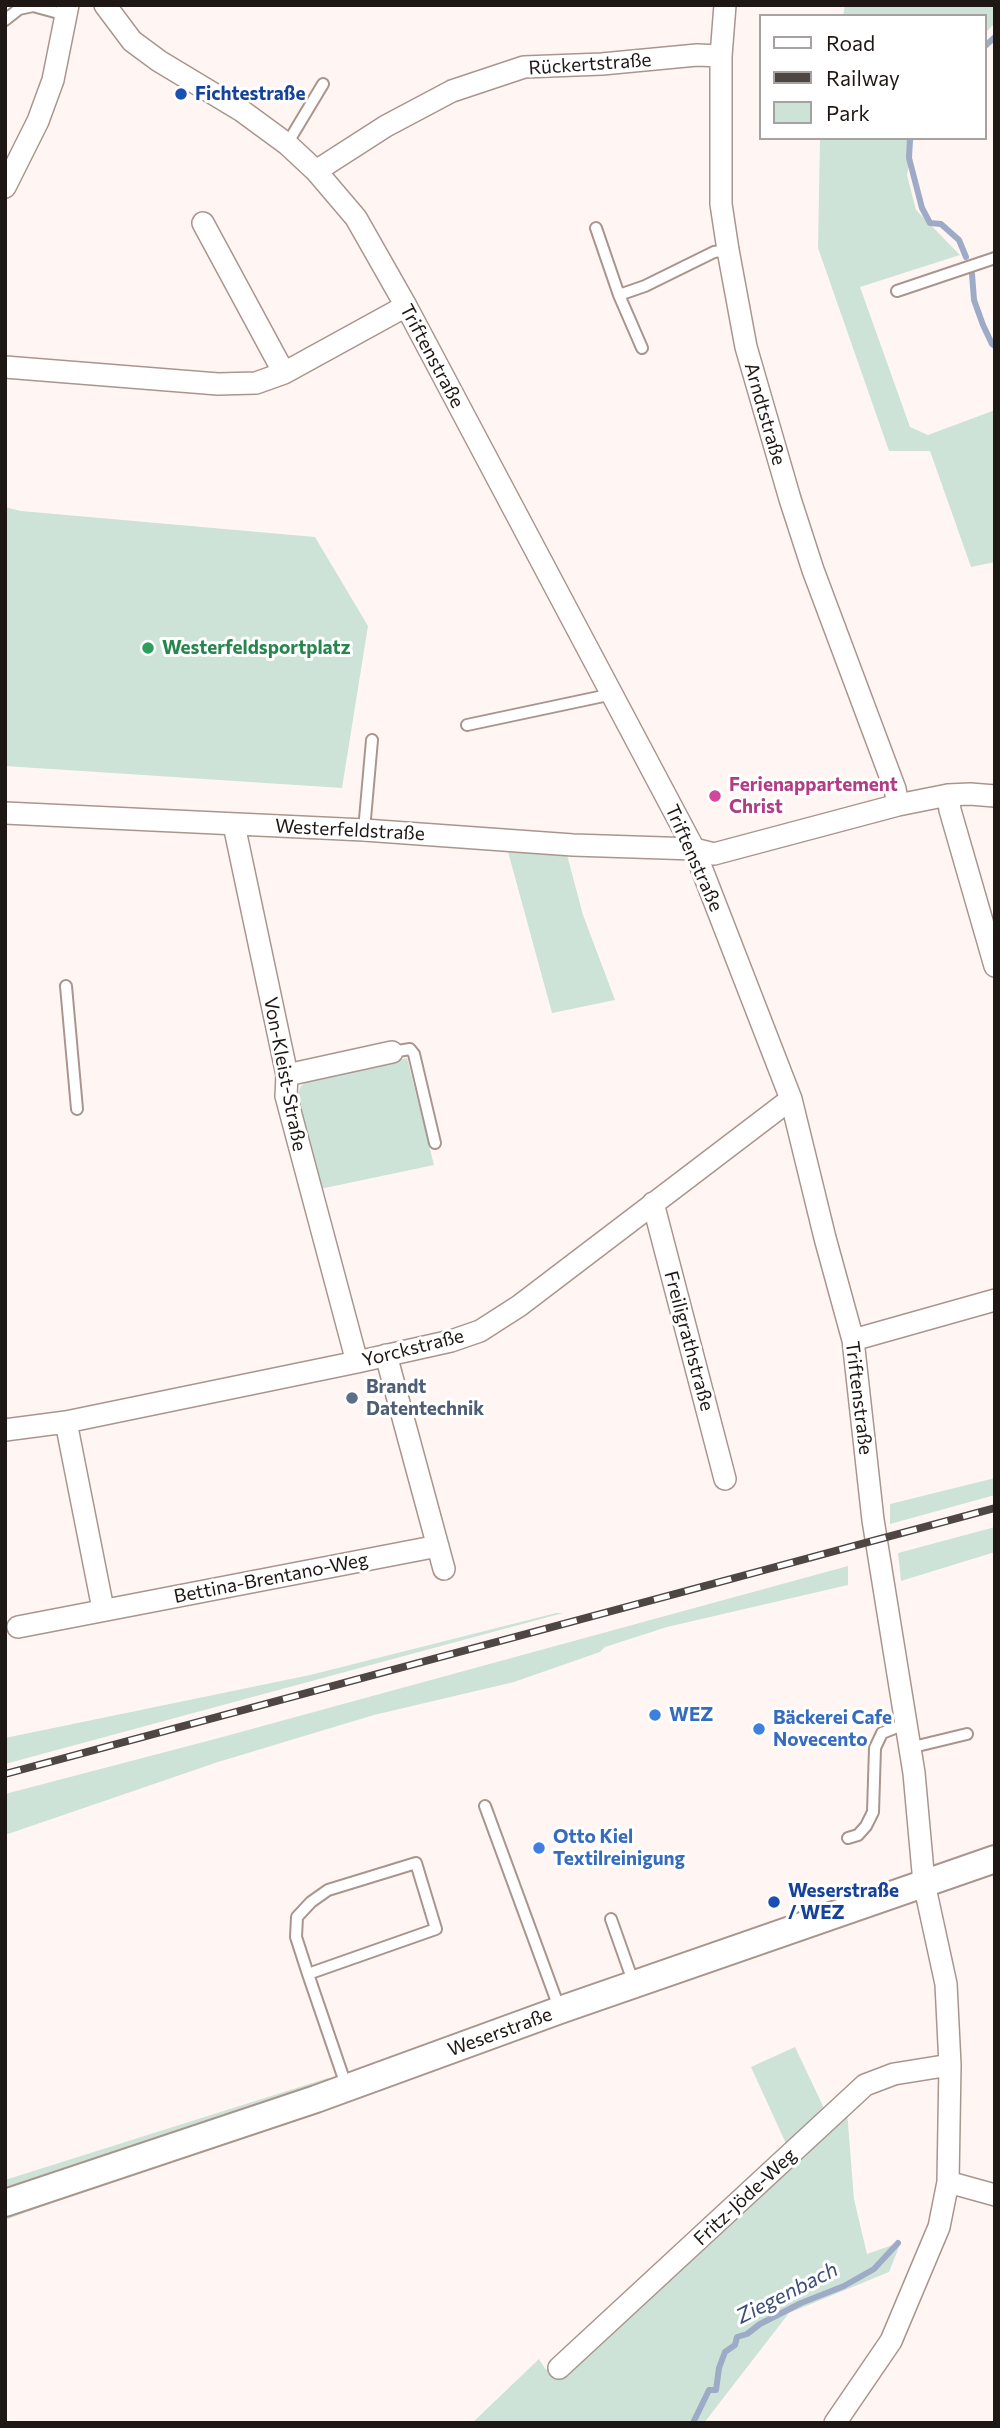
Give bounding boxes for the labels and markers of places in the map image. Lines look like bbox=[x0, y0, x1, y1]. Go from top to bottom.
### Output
place label: Fichtestraße bbox=[195, 83, 305, 105]
marker: Fichtestraße bbox=[173, 86, 189, 102]
place label: Westerfeldsportplatz bbox=[162, 637, 350, 659]
marker: Westerfeldsportplatz bbox=[140, 640, 156, 656]
place label: Ferienappartement Christ bbox=[729, 774, 898, 818]
marker: Ferienappartement Christ bbox=[707, 788, 723, 804]
place label: Brandt Datentechnik bbox=[366, 1376, 484, 1420]
marker: Brandt Datentechnik bbox=[344, 1390, 360, 1406]
place label: WEZ bbox=[669, 1704, 713, 1726]
marker: WEZ bbox=[647, 1707, 663, 1723]
place label: Bäckerei Cafe Novecento bbox=[773, 1707, 892, 1751]
marker: Bäckerei Cafe Novecento bbox=[751, 1721, 767, 1737]
place label: Otto Kiel Textilreinigung bbox=[553, 1826, 685, 1870]
marker: Otto Kiel Textilreinigung bbox=[531, 1840, 547, 1856]
place label: Weserstraße / WEZ bbox=[788, 1880, 899, 1924]
marker: Weserstraße / WEZ bbox=[766, 1894, 782, 1910]

